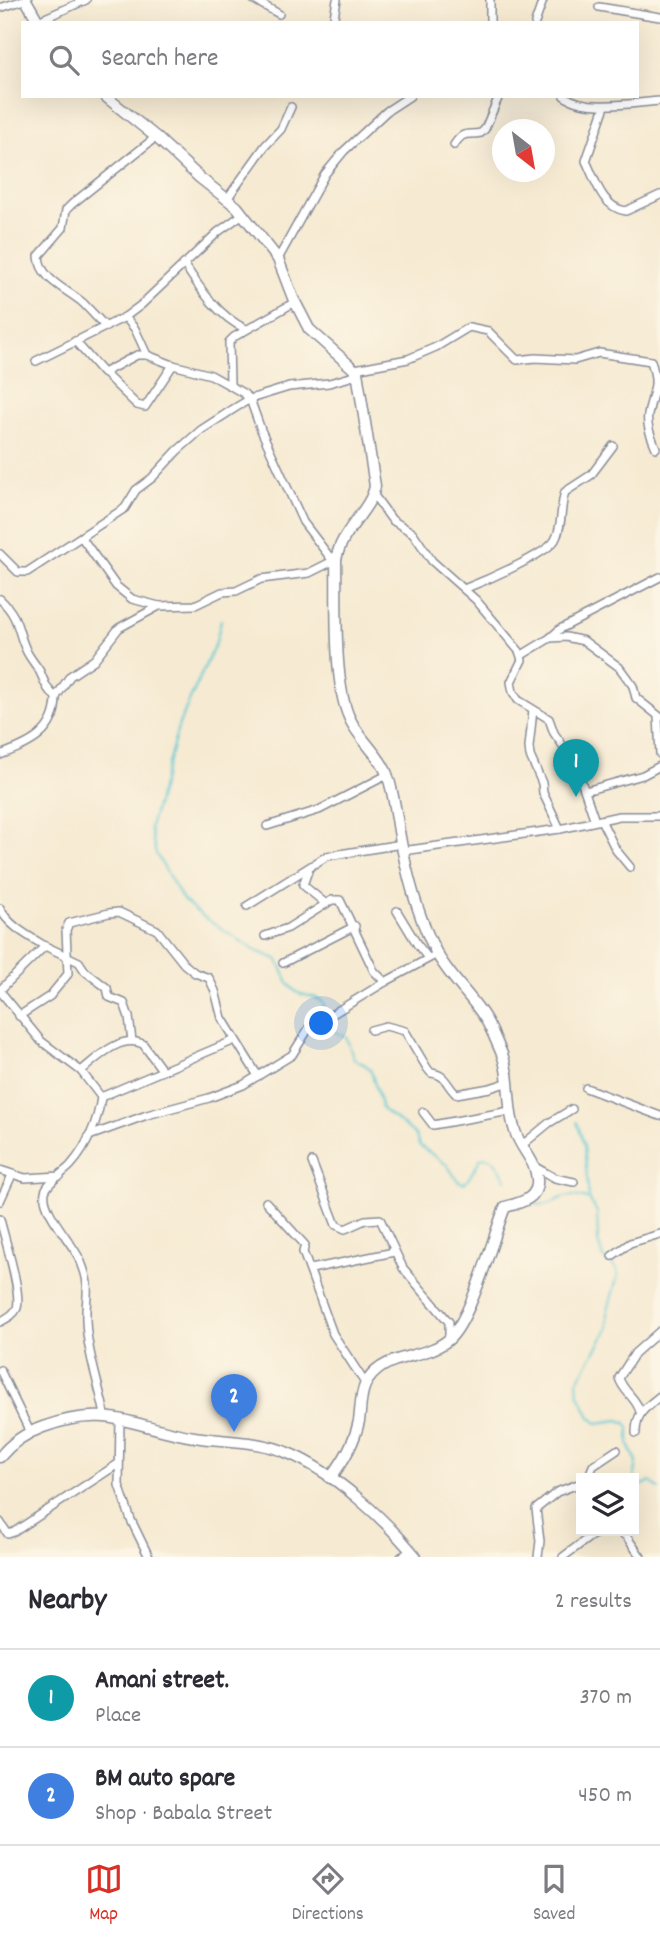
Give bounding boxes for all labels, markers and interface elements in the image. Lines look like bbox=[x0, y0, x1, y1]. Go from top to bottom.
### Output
search box bbox=[21, 21, 639, 98]
icon: search bbox=[45, 41, 83, 79]
text: Search here bbox=[101, 41, 219, 78]
north arrow bbox=[492, 119, 555, 182]
pin: 1 bbox=[553, 739, 599, 797]
your location bbox=[304, 1006, 338, 1040]
pin: 2 bbox=[211, 1374, 257, 1432]
map controls bbox=[576, 1473, 639, 1536]
button: layers bbox=[576, 1473, 639, 1536]
text: Nearby bbox=[28, 1581, 106, 1624]
text: 2 results bbox=[555, 1586, 632, 1619]
text: Amani street. bbox=[95, 1663, 229, 1700]
text: 1 bbox=[48, 1682, 54, 1715]
text: 370 m bbox=[579, 1682, 632, 1715]
text: Place bbox=[95, 1700, 141, 1733]
text: BM auto spare bbox=[95, 1761, 235, 1798]
text: 2 bbox=[46, 1780, 56, 1813]
text: 450 m bbox=[578, 1780, 632, 1813]
text: Shop · Babala Street bbox=[95, 1798, 272, 1831]
tab: Map bbox=[85, 1860, 123, 1929]
tab: Directions bbox=[292, 1860, 364, 1929]
tab: Saved bbox=[533, 1860, 575, 1929]

